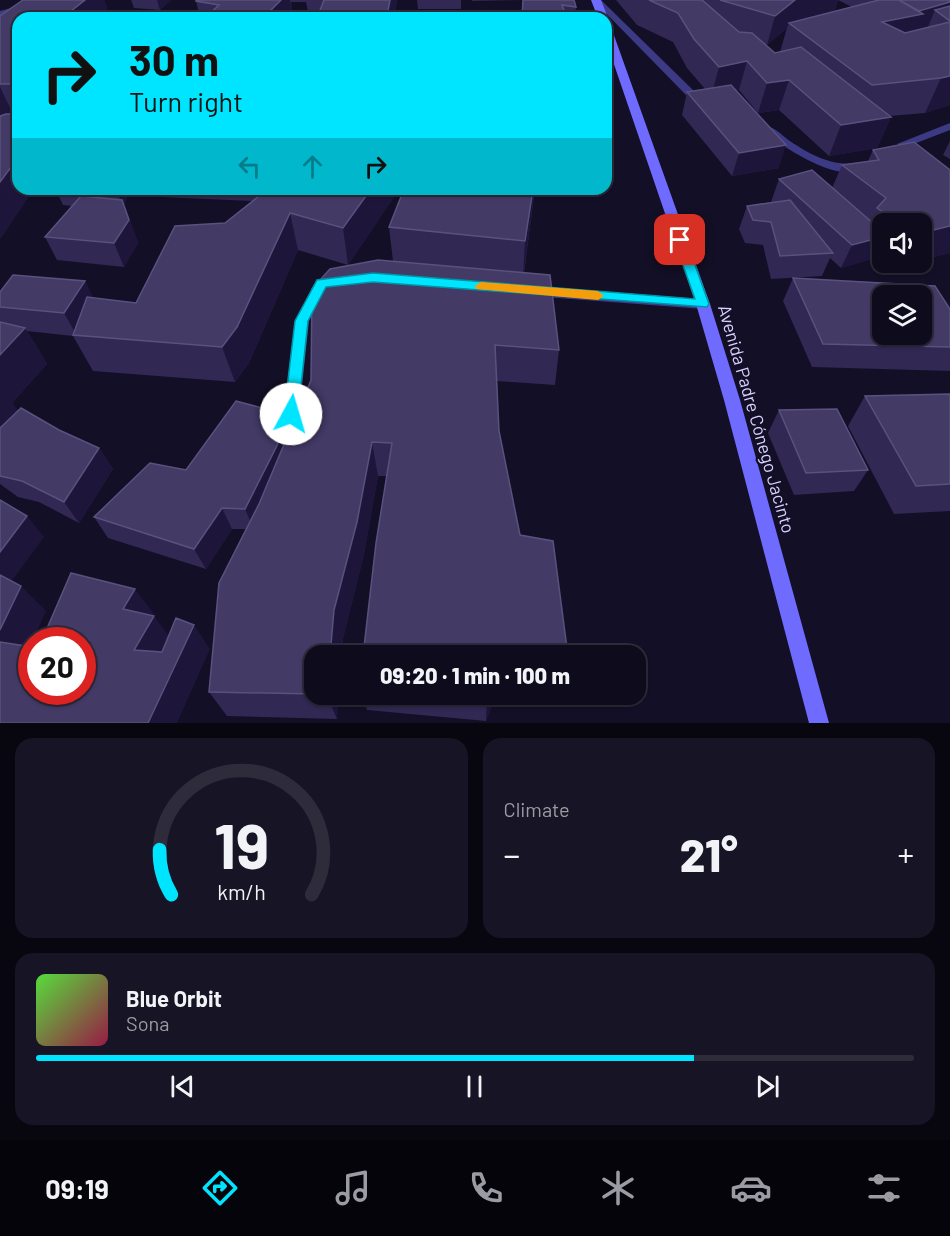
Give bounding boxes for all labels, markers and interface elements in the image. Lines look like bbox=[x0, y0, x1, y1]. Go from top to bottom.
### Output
text: 30 m bbox=[129, 34, 219, 84]
icon: right bbox=[30, 36, 108, 114]
text: Turn right bbox=[129, 85, 243, 117]
icon: left bbox=[233, 150, 266, 183]
icon: ahead bbox=[296, 150, 329, 183]
icon: right bbox=[359, 150, 392, 183]
map controls bbox=[872, 213, 932, 345]
button: sound bbox=[872, 213, 932, 273]
pin bbox=[654, 214, 705, 265]
icon: arrive bbox=[663, 223, 696, 256]
button: layers bbox=[872, 285, 932, 345]
street label: Avenida Padre Cónego Jacinto bbox=[714, 302, 800, 535]
position arrow bbox=[259, 382, 323, 446]
speed limit sign: 20 bbox=[18, 627, 96, 705]
text: 09:20 · 1 min · 100 m bbox=[380, 662, 570, 688]
text: Climate bbox=[504, 797, 570, 821]
text: 19 bbox=[214, 807, 269, 881]
text: 21° bbox=[680, 827, 738, 881]
text: − bbox=[504, 834, 520, 874]
text: + bbox=[897, 834, 914, 874]
text: km/h bbox=[217, 879, 266, 904]
text: Blue Orbit bbox=[126, 985, 222, 1011]
text: Sona bbox=[126, 1011, 170, 1035]
icon: previous bbox=[166, 1070, 199, 1103]
icon: pause bbox=[458, 1070, 491, 1103]
icon: next bbox=[751, 1070, 784, 1103]
icon: directions bbox=[199, 1167, 241, 1209]
icon: music bbox=[332, 1167, 374, 1209]
icon: phone bbox=[465, 1167, 507, 1209]
icon: climate bbox=[597, 1167, 639, 1209]
icon: car bbox=[730, 1167, 772, 1209]
icon: filters bbox=[863, 1167, 905, 1209]
text: 09:19 bbox=[45, 1172, 109, 1204]

